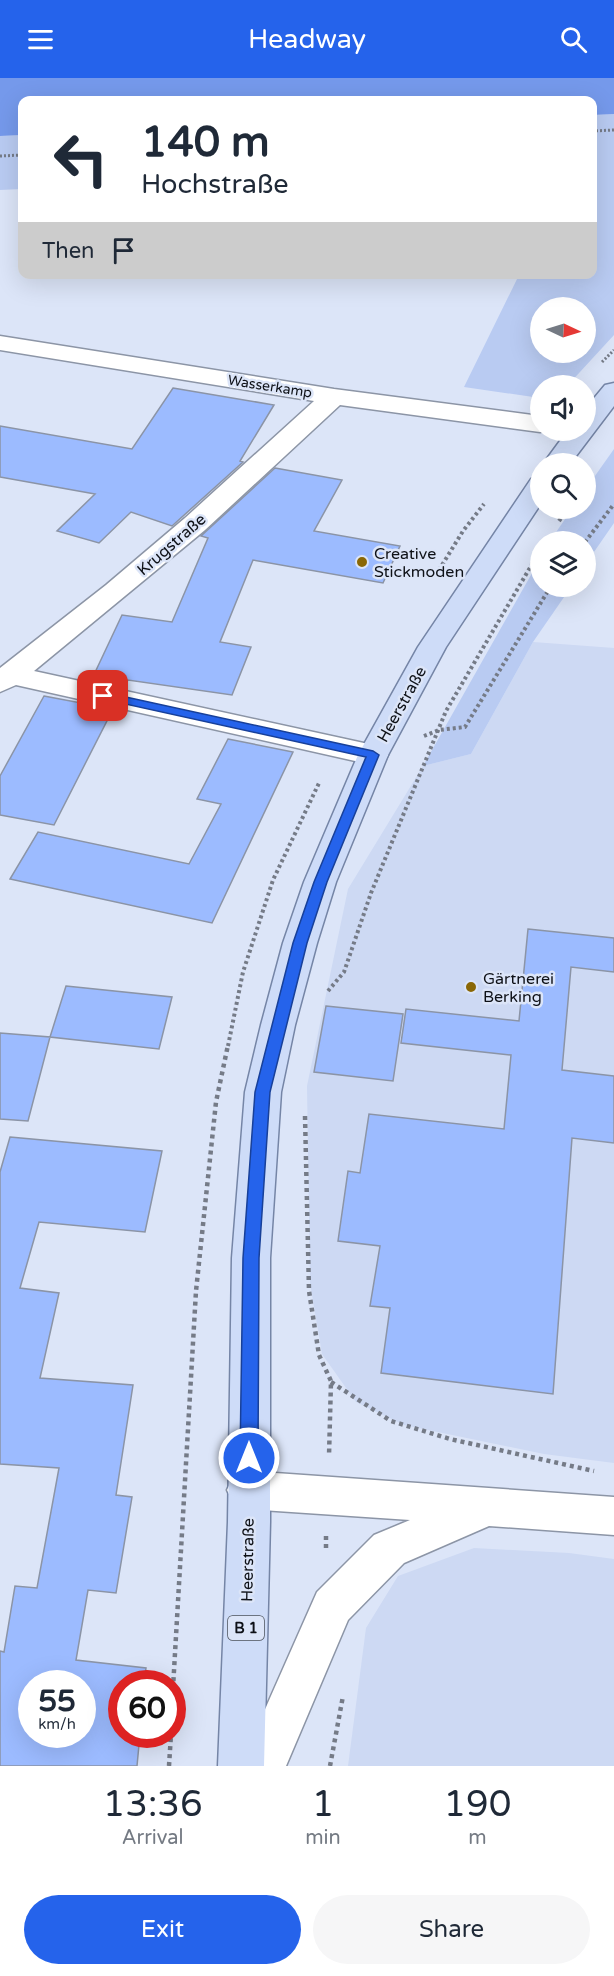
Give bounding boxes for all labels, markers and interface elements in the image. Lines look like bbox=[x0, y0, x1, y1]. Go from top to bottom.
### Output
icon: menu bbox=[24, 23, 57, 56]
text: Headway bbox=[248, 23, 366, 56]
icon: search bbox=[557, 23, 590, 56]
text: 140 m bbox=[141, 117, 270, 168]
icon: left bbox=[42, 120, 120, 198]
text: Hochstraße bbox=[141, 168, 289, 201]
icon: arrive bbox=[107, 234, 140, 267]
text: Then bbox=[42, 238, 95, 264]
north arrow bbox=[530, 297, 596, 363]
map controls bbox=[530, 297, 596, 597]
street label: Wasserkamp bbox=[226, 371, 314, 402]
button: sound bbox=[530, 375, 596, 441]
button: search bbox=[530, 453, 596, 519]
street label: Krugstraße bbox=[133, 510, 210, 580]
button: layers bbox=[530, 531, 596, 597]
place label: Creative Stickmoden bbox=[374, 544, 464, 582]
marker: Creative Stickmoden bbox=[355, 555, 369, 569]
street label: Heerstraße bbox=[373, 663, 431, 746]
pin bbox=[77, 670, 128, 721]
icon: arrive bbox=[86, 679, 119, 712]
place label: Gärtnerei Berking bbox=[483, 969, 554, 1007]
marker: Gärtnerei Berking bbox=[464, 980, 478, 994]
position arrow bbox=[217, 1426, 281, 1490]
street label: Heerstraße bbox=[237, 1518, 259, 1602]
road number: B 1 bbox=[228, 1616, 264, 1640]
speed limit sign: 60 bbox=[108, 1670, 186, 1748]
text: 55 bbox=[38, 1683, 76, 1720]
text: km/h bbox=[38, 1715, 76, 1733]
text: 13:36 bbox=[103, 1783, 203, 1826]
text: 1 bbox=[312, 1783, 334, 1826]
text: 190 bbox=[443, 1783, 511, 1826]
text: Arrival bbox=[122, 1826, 184, 1850]
text: min bbox=[305, 1826, 341, 1850]
text: m bbox=[468, 1826, 487, 1850]
button: Exit bbox=[24, 1895, 301, 1964]
button: Share bbox=[313, 1895, 590, 1964]

